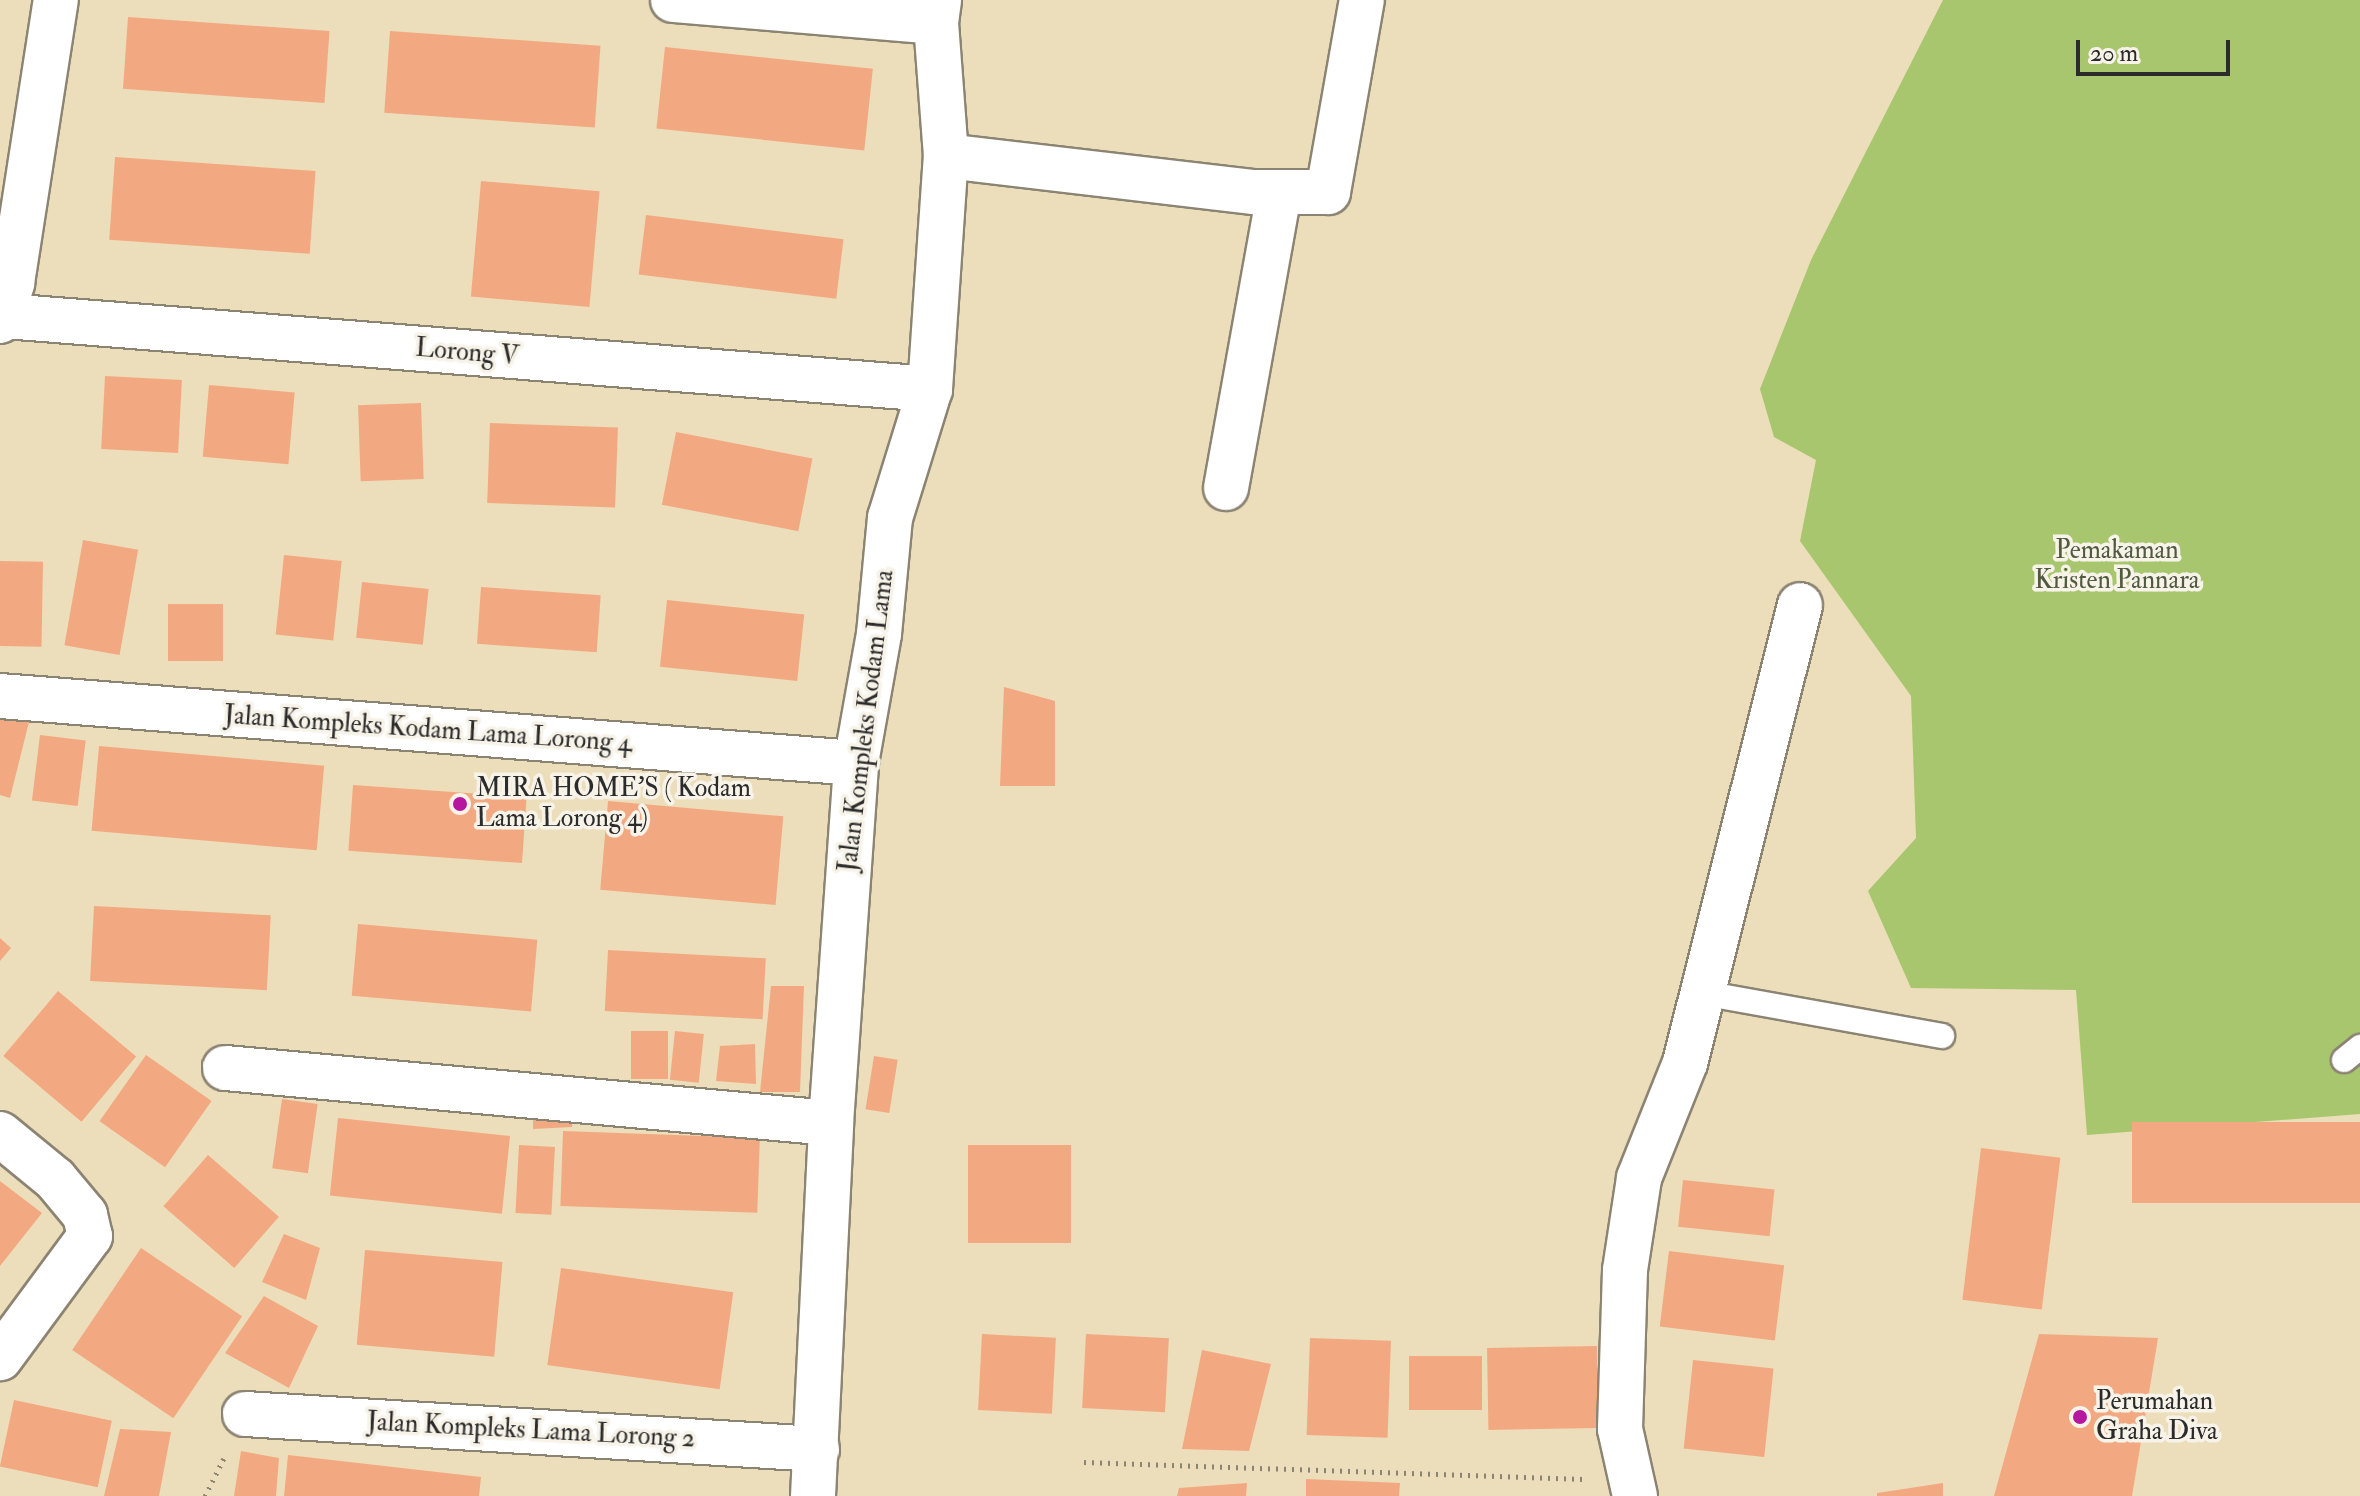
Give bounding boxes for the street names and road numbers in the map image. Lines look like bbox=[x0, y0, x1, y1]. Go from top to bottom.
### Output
street label: Lorong V bbox=[414, 333, 520, 373]
street label: Jalan Kompleks Kodam Lama bbox=[833, 568, 901, 874]
street label: Jalan Kompleks Kodam Lama Lorong 4 bbox=[223, 700, 633, 760]
street label: Jalan Kompleks Lama Lorong 2 bbox=[366, 1407, 696, 1455]

